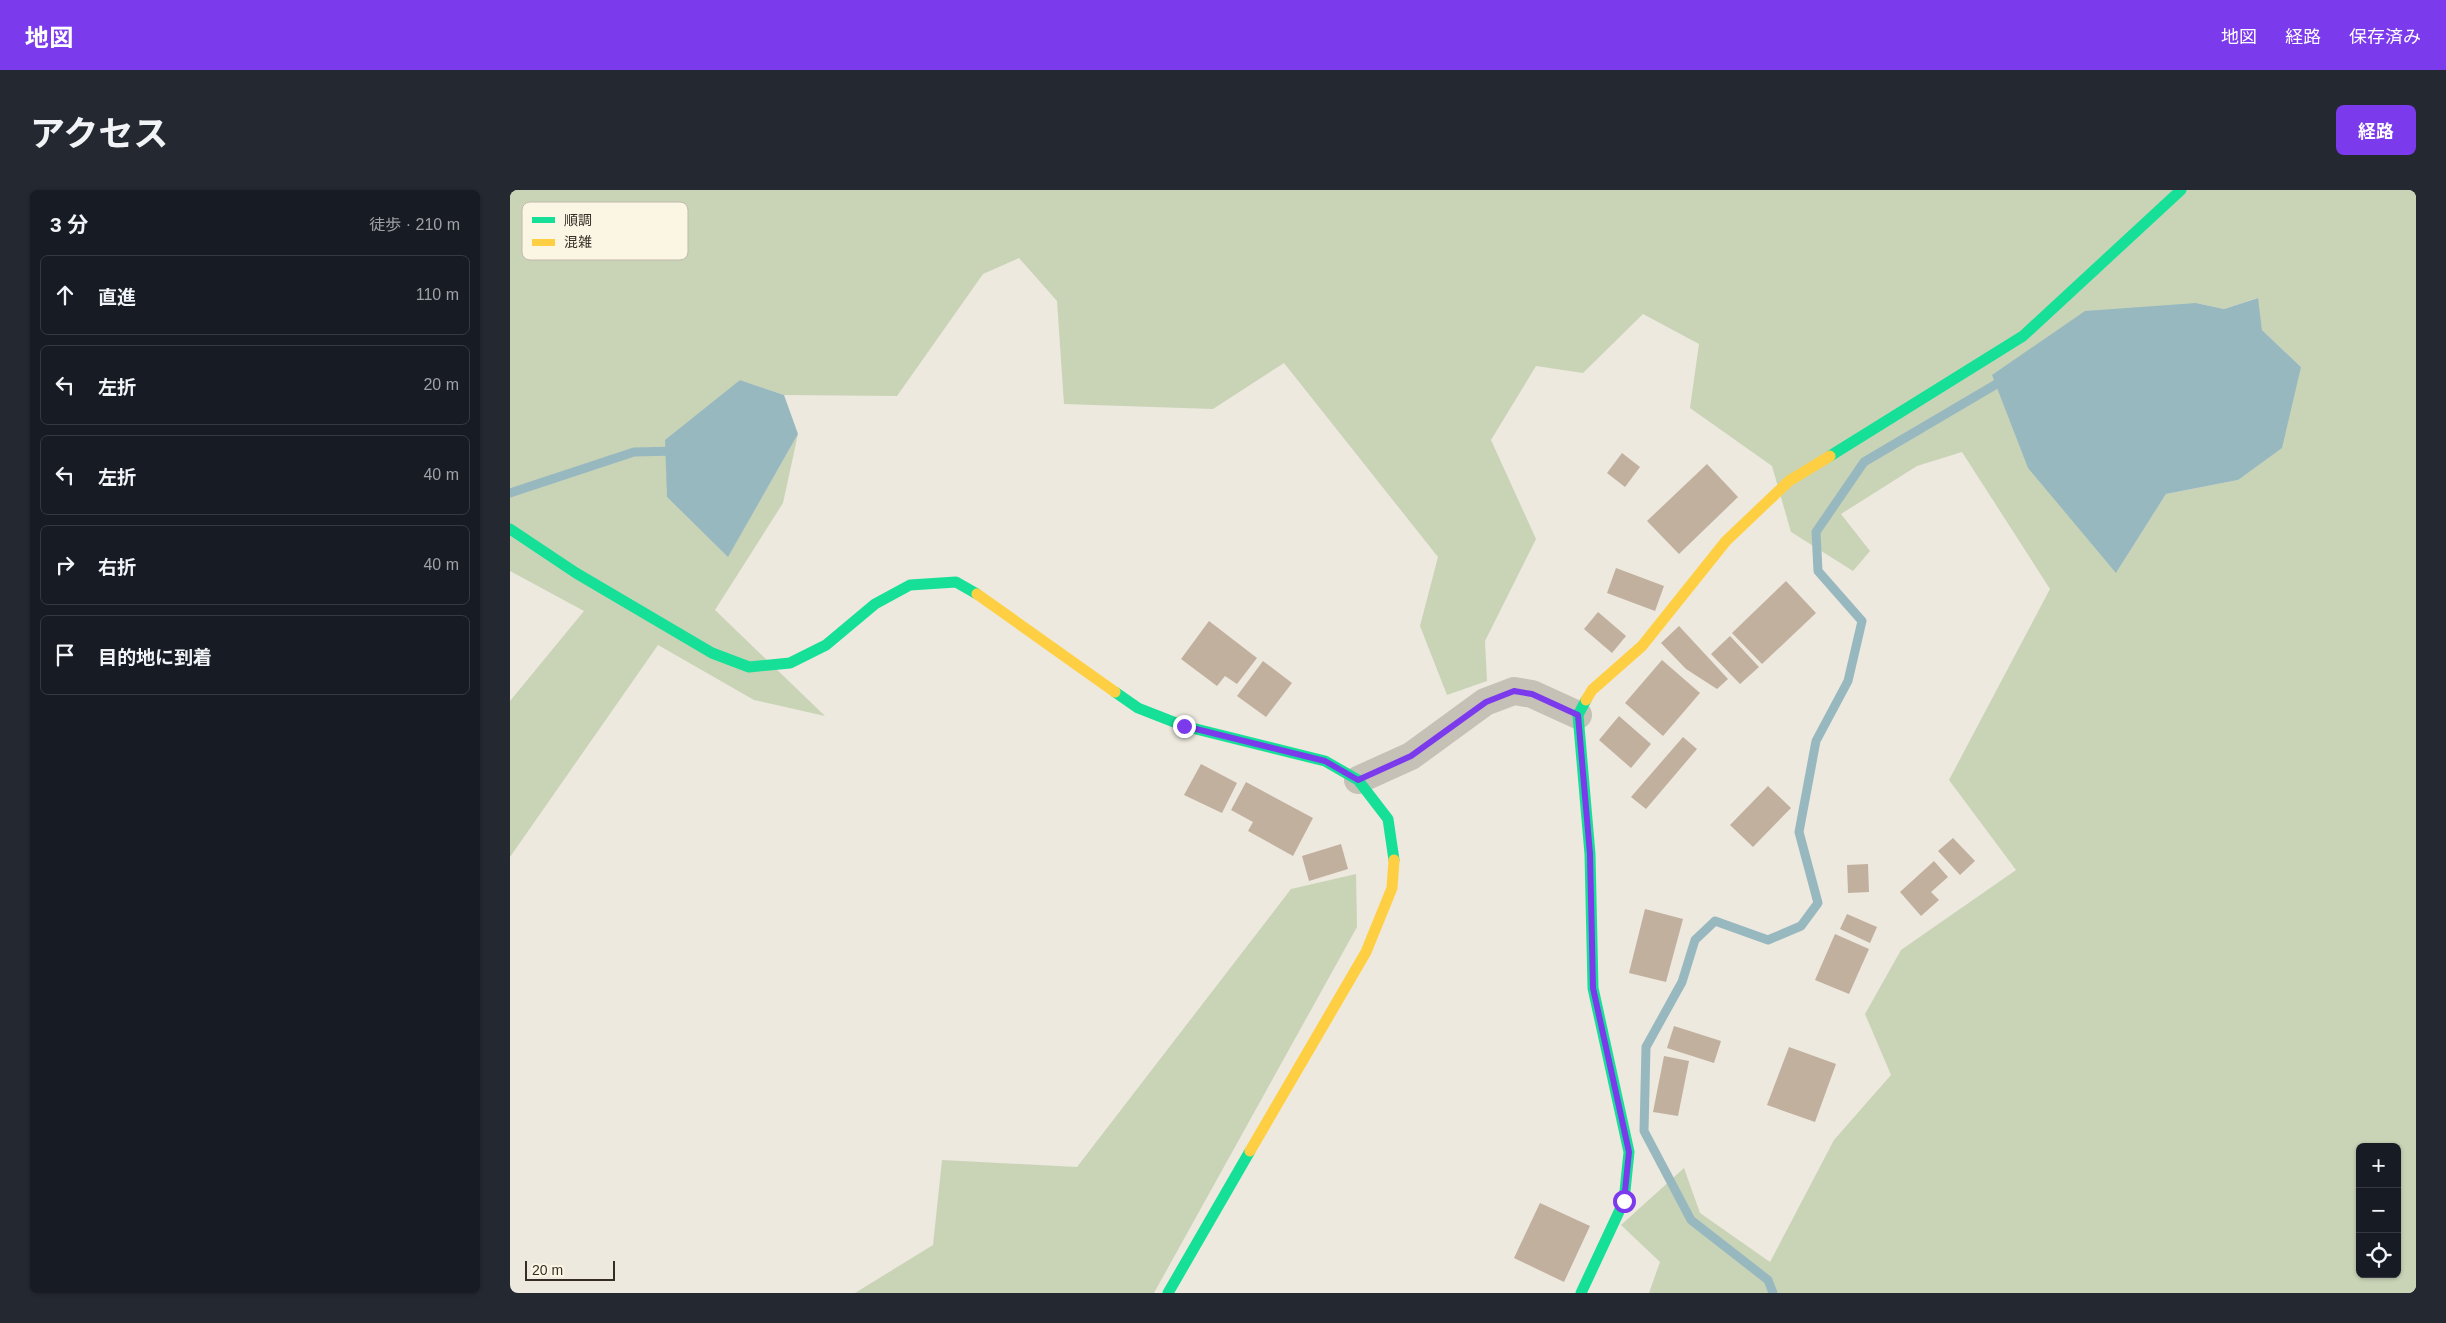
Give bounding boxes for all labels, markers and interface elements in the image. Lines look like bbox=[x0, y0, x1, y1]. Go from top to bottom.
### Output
text: 地図 bbox=[25, 24, 73, 51]
text: 地図 bbox=[2221, 27, 2257, 47]
text: 経路 bbox=[2285, 27, 2321, 47]
text: 保存済み bbox=[2349, 27, 2421, 47]
button: 経路 bbox=[2336, 105, 2416, 155]
text: アクセス bbox=[30, 114, 168, 153]
legend bbox=[522, 202, 688, 260]
text: 順調 bbox=[564, 212, 592, 228]
text: 3 分 bbox=[50, 213, 89, 236]
text: 徒歩 · 210 m bbox=[369, 216, 460, 233]
text: 混雑 bbox=[564, 234, 592, 250]
icon: ahead bbox=[51, 281, 79, 309]
text: 110 m bbox=[416, 286, 459, 303]
text: 直進 bbox=[98, 287, 136, 308]
icon: left bbox=[51, 371, 79, 399]
text: 20 m bbox=[423, 376, 459, 393]
text: 左折 bbox=[98, 377, 136, 398]
icon: left bbox=[51, 461, 79, 489]
text: 40 m bbox=[423, 466, 459, 483]
text: 左折 bbox=[98, 467, 136, 488]
icon: right bbox=[51, 551, 79, 579]
text: 40 m bbox=[423, 556, 459, 573]
text: 右折 bbox=[98, 557, 136, 578]
icon: arrive bbox=[51, 641, 79, 669]
text: 目的地に到着 bbox=[98, 647, 212, 668]
route end bbox=[1173, 715, 1196, 738]
map controls bbox=[2356, 1143, 2401, 1278]
button: + bbox=[2356, 1143, 2401, 1188]
button: − bbox=[2356, 1188, 2401, 1233]
route start bbox=[1613, 1190, 1636, 1213]
button: locate bbox=[2356, 1233, 2401, 1278]
scale bar bbox=[525, 1258, 615, 1281]
text: 20 m bbox=[532, 1262, 563, 1278]

